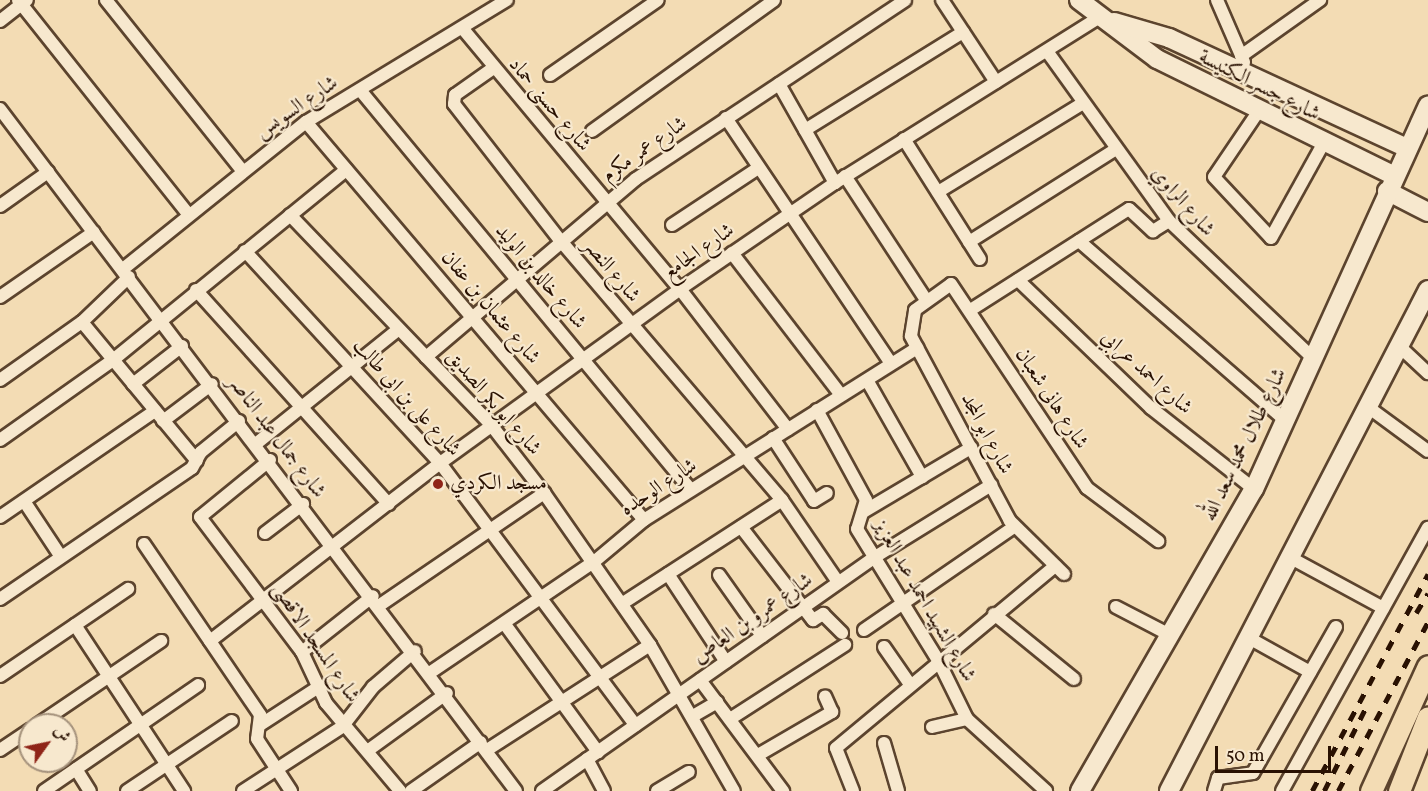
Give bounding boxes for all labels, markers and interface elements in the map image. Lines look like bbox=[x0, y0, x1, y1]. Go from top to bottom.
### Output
street label: شارع جسر الكنيسة bbox=[1194, 45, 1324, 127]
street label: شارع حسنى حماد bbox=[502, 53, 596, 157]
street label: شارع السويس bbox=[251, 71, 343, 145]
street label: شارع عمر مكرم bbox=[597, 111, 693, 189]
street label: شارع الراوي bbox=[1145, 162, 1219, 242]
street label: شارع الجامع bbox=[658, 218, 740, 286]
street label: شارع خالد بن الوليد bbox=[489, 219, 591, 335]
street label: شارع النصر bbox=[577, 234, 645, 308]
street label: شارع عثمان بن عفان bbox=[435, 246, 545, 370]
street label: شارع احمد عرابي bbox=[1095, 325, 1197, 421]
street label: شارع على بن ابى طالب bbox=[346, 334, 466, 462]
street label: شارع هانى شعبان bbox=[1009, 343, 1093, 455]
street label: شارع ابو بكر الصديق bbox=[440, 345, 546, 461]
street label: شارع طلال محمد سعد الله bbox=[1197, 364, 1293, 526]
street label: شارع جمال عبد الناصر bbox=[221, 370, 331, 504]
street label: شارع ابو المجد bbox=[954, 389, 1018, 479]
street label: شارع الوحده bbox=[616, 454, 702, 522]
place label: مسجد الكردي bbox=[450, 471, 547, 497]
marker: مسجد الكردي bbox=[431, 477, 445, 491]
street label: شارع الشهيد احمد عبد العزيز bbox=[867, 515, 981, 687]
street label: شارع عمرو بن العاص bbox=[688, 568, 818, 670]
street label: شارع المسجد الاقصى bbox=[265, 578, 365, 708]
north arrow bbox=[18, 713, 78, 773]
text: ش bbox=[48, 722, 75, 747]
scale bar bbox=[1218, 734, 1334, 772]
text: 50 m bbox=[1226, 744, 1265, 769]

